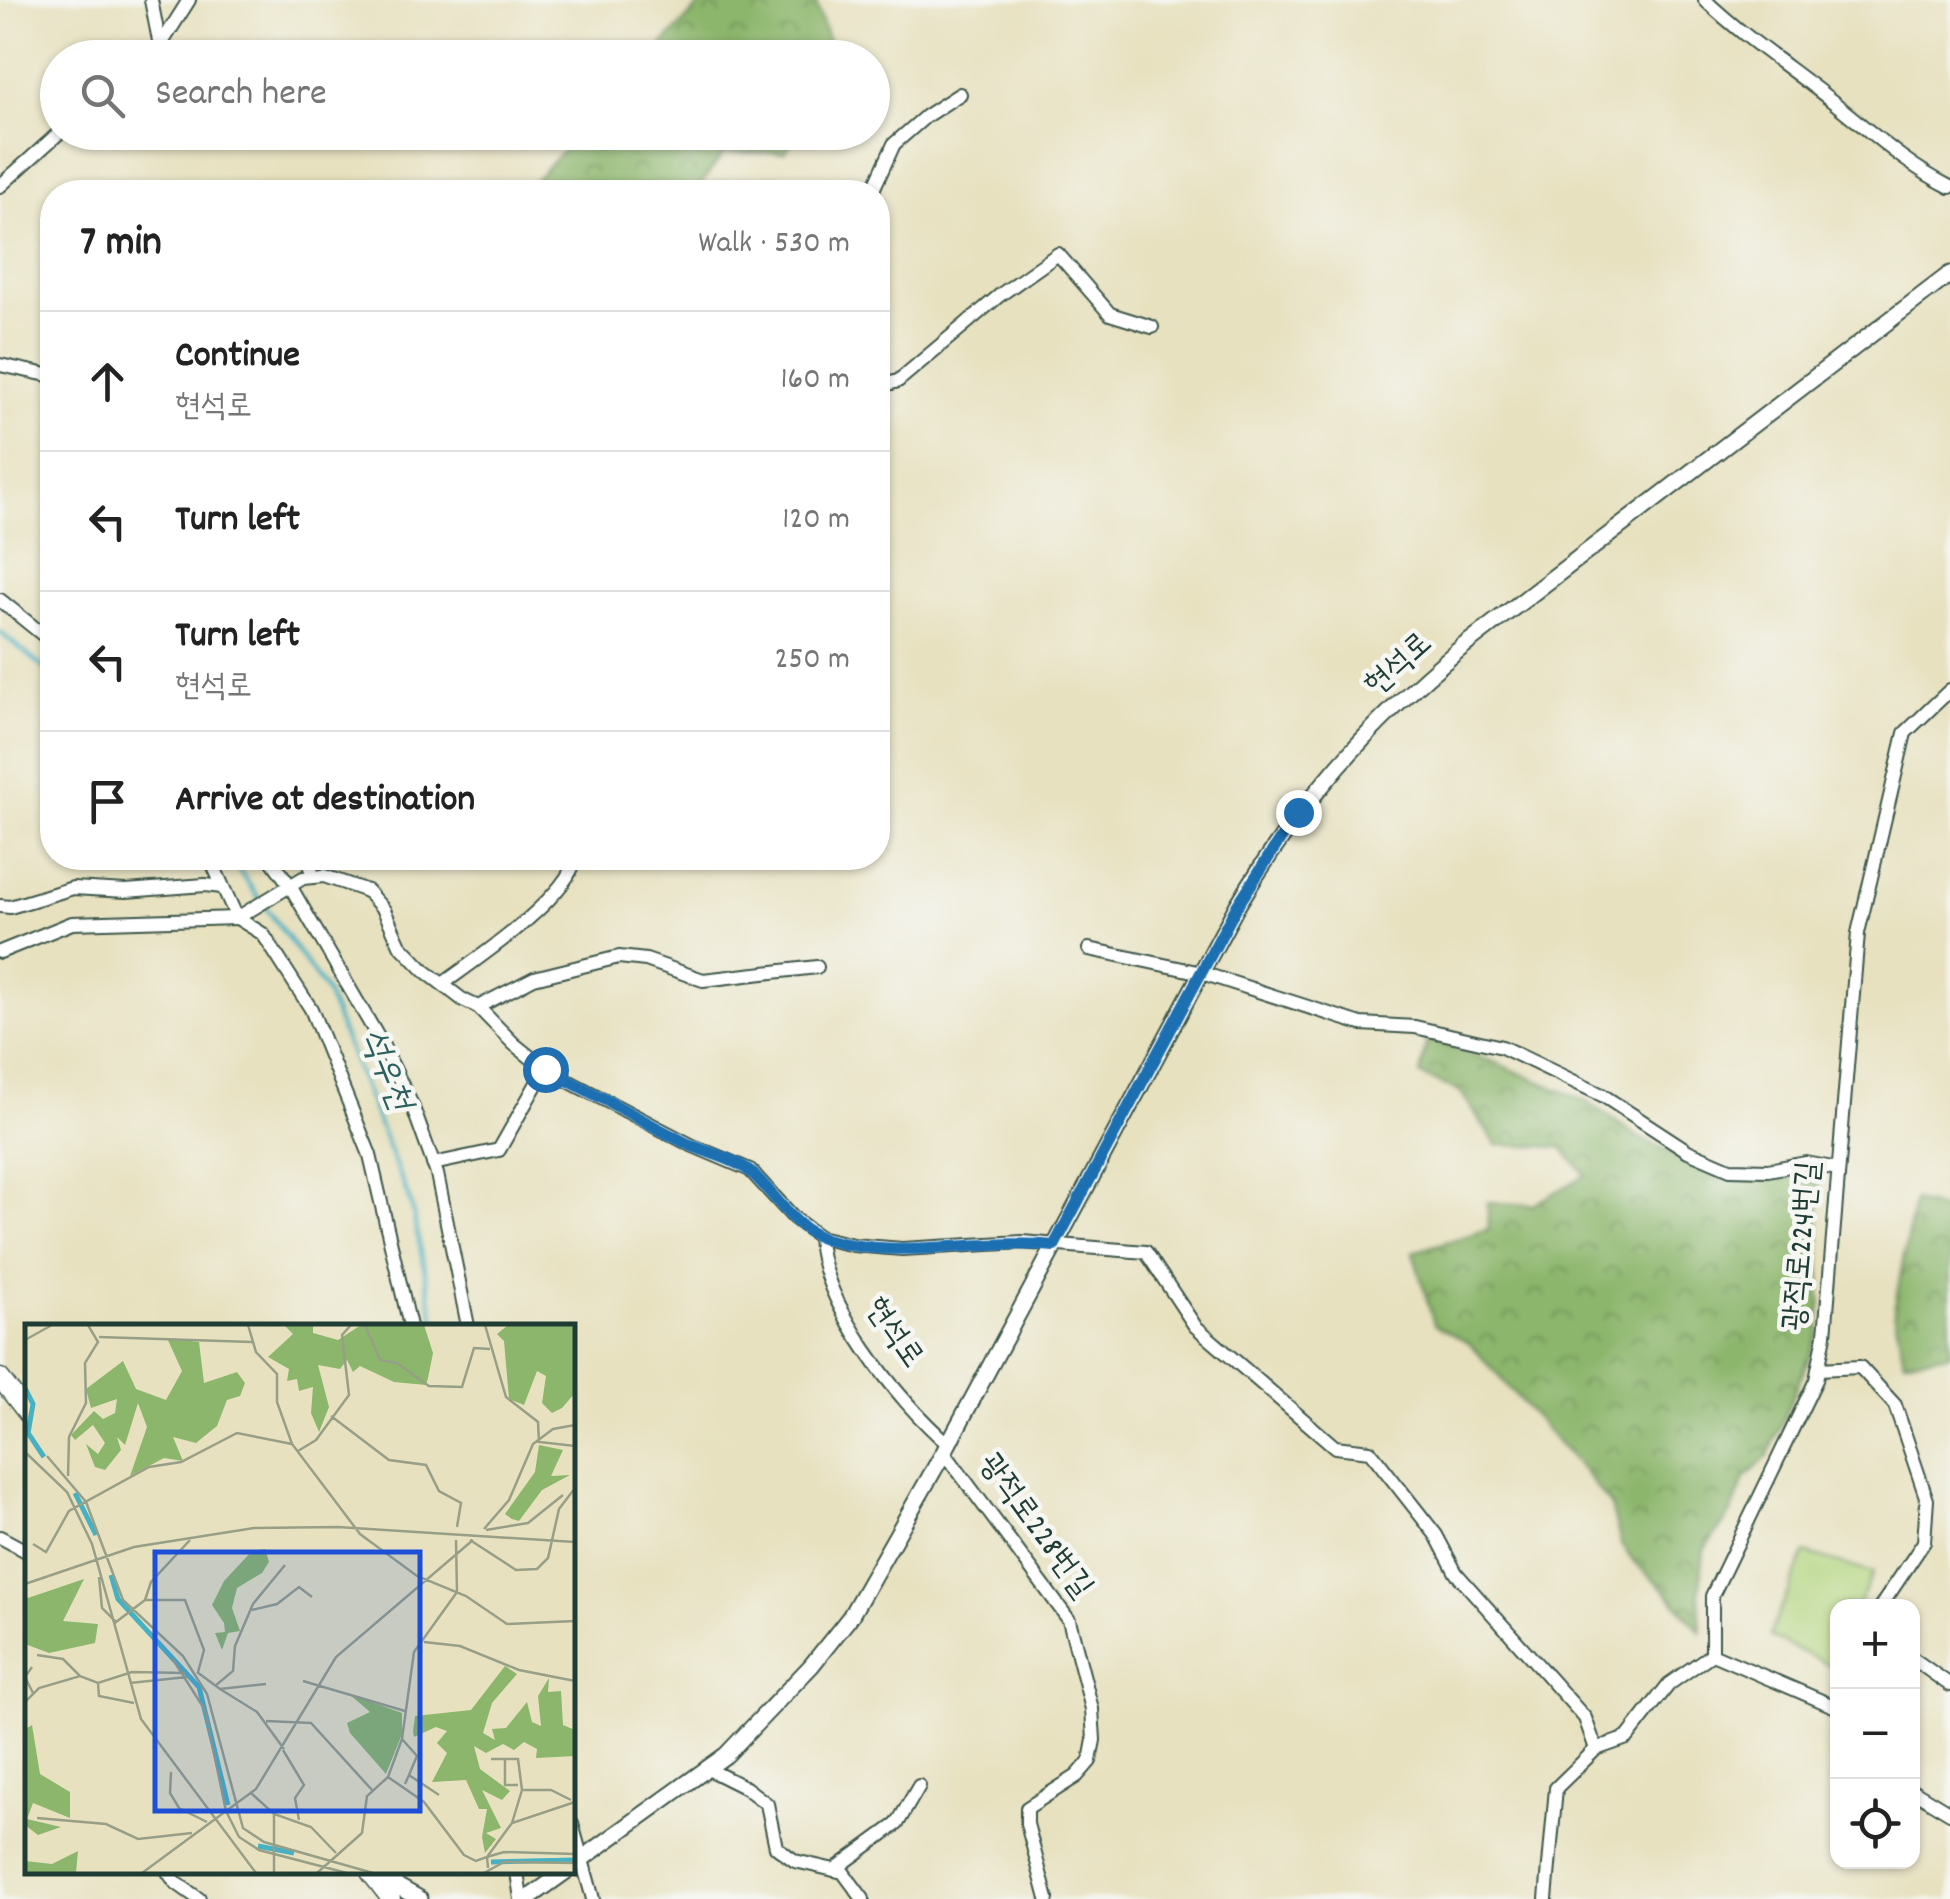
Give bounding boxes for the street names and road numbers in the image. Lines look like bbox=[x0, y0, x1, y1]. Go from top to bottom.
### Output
street label: 현석로 bbox=[1356, 623, 1444, 709]
street label: 광적로224번길 bbox=[1774, 1159, 1834, 1333]
street label: 현석로 bbox=[851, 1289, 933, 1379]
street label: 광적로228번길 bbox=[966, 1445, 1102, 1609]

